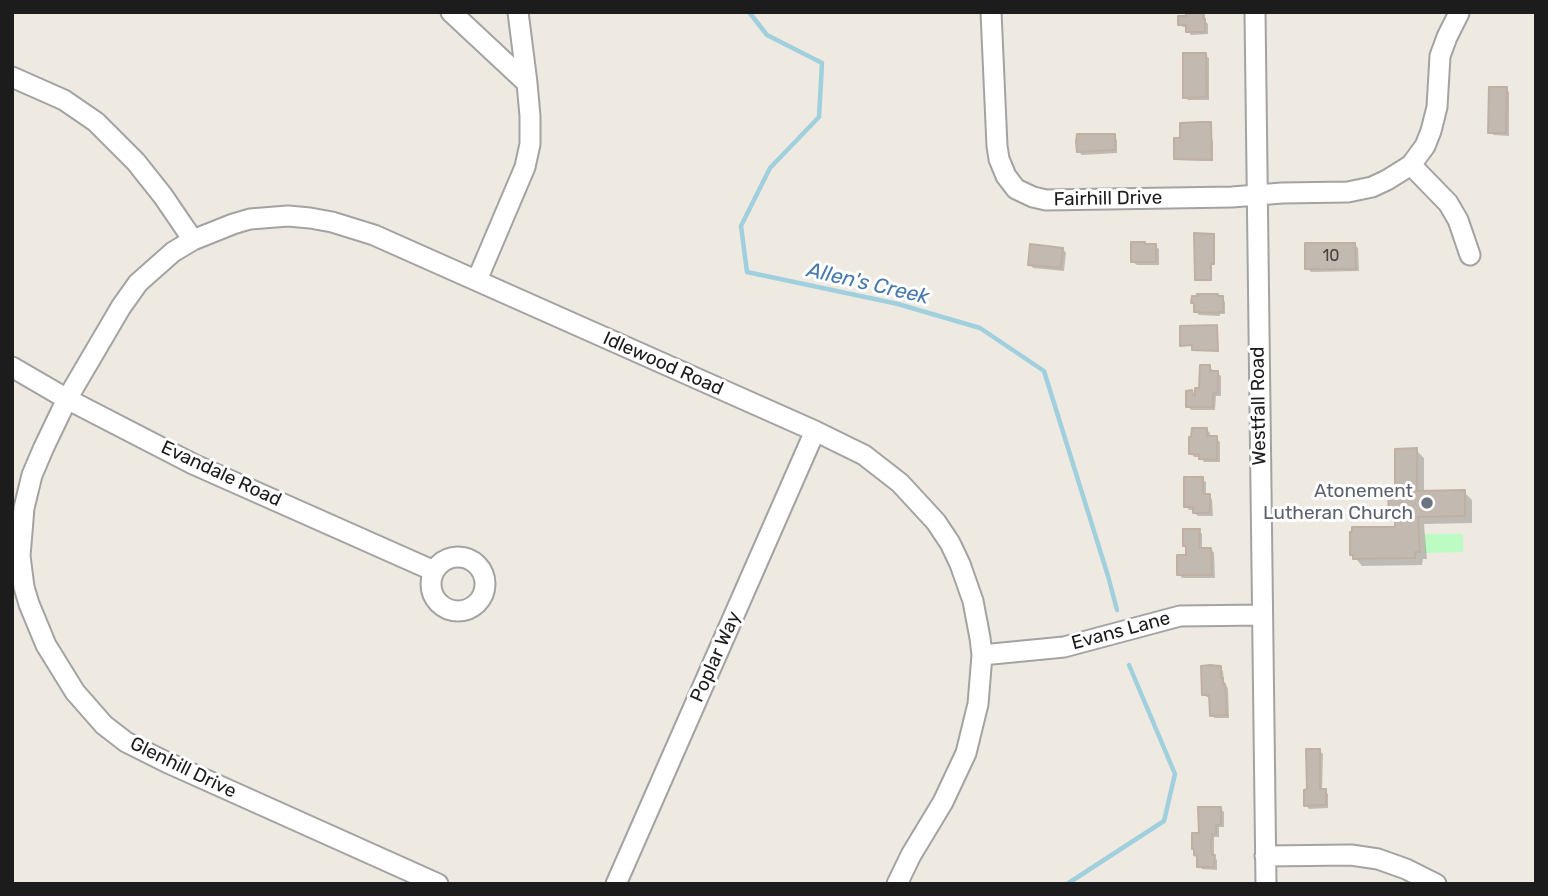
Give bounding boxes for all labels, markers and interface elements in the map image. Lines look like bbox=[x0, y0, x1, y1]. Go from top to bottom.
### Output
street label: Fairhill Drive bbox=[1053, 187, 1163, 211]
house number: 10 bbox=[1322, 246, 1340, 266]
water label: Allen's Creek bbox=[805, 258, 931, 310]
street label: Idlewood Road bbox=[599, 327, 727, 401]
street label: Westfall Road bbox=[1247, 346, 1271, 466]
street label: Evandale Road bbox=[157, 436, 285, 512]
place label: Atonement Lutheran Church bbox=[1263, 481, 1413, 525]
marker: Atonement Lutheran Church bbox=[1419, 495, 1435, 511]
street label: Evans Lane bbox=[1069, 607, 1173, 655]
street label: Poplar Way bbox=[686, 608, 746, 706]
street label: Glenhill Drive bbox=[126, 732, 240, 804]

